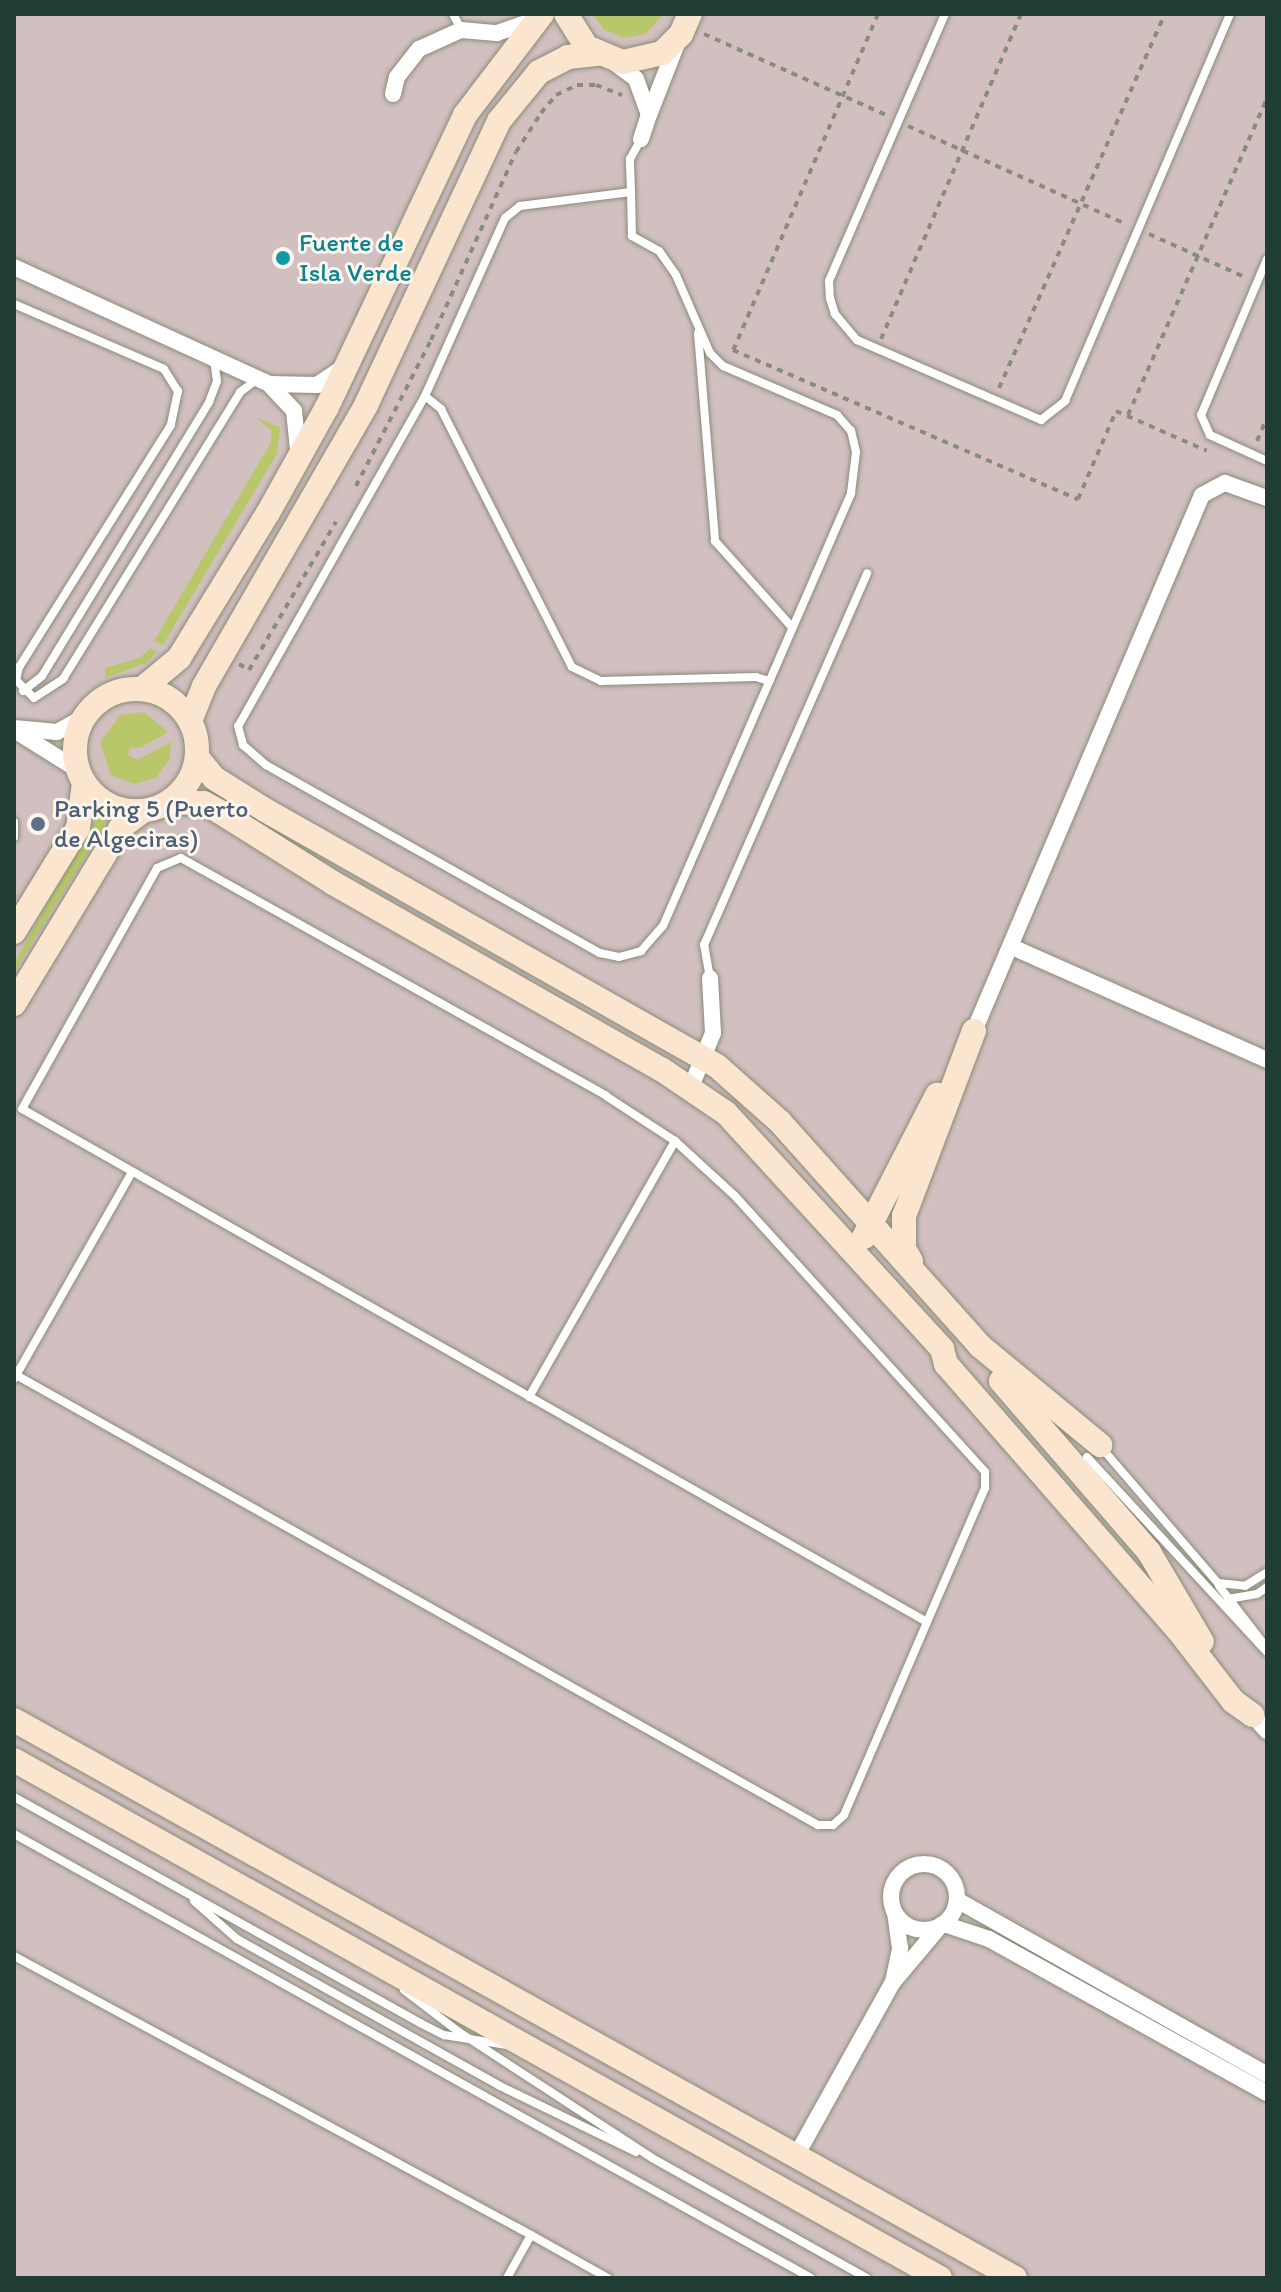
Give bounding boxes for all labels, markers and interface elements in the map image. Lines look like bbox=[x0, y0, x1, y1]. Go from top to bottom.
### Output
place label: Fuerte de Isla Verde bbox=[299, 227, 410, 288]
marker: Fuerte de Isla Verde bbox=[274, 249, 292, 267]
place label: Parking 5 (Puerto de Algeciras) bbox=[54, 793, 249, 854]
marker: Parking 5 (Puerto de Algeciras) bbox=[29, 815, 47, 833]

